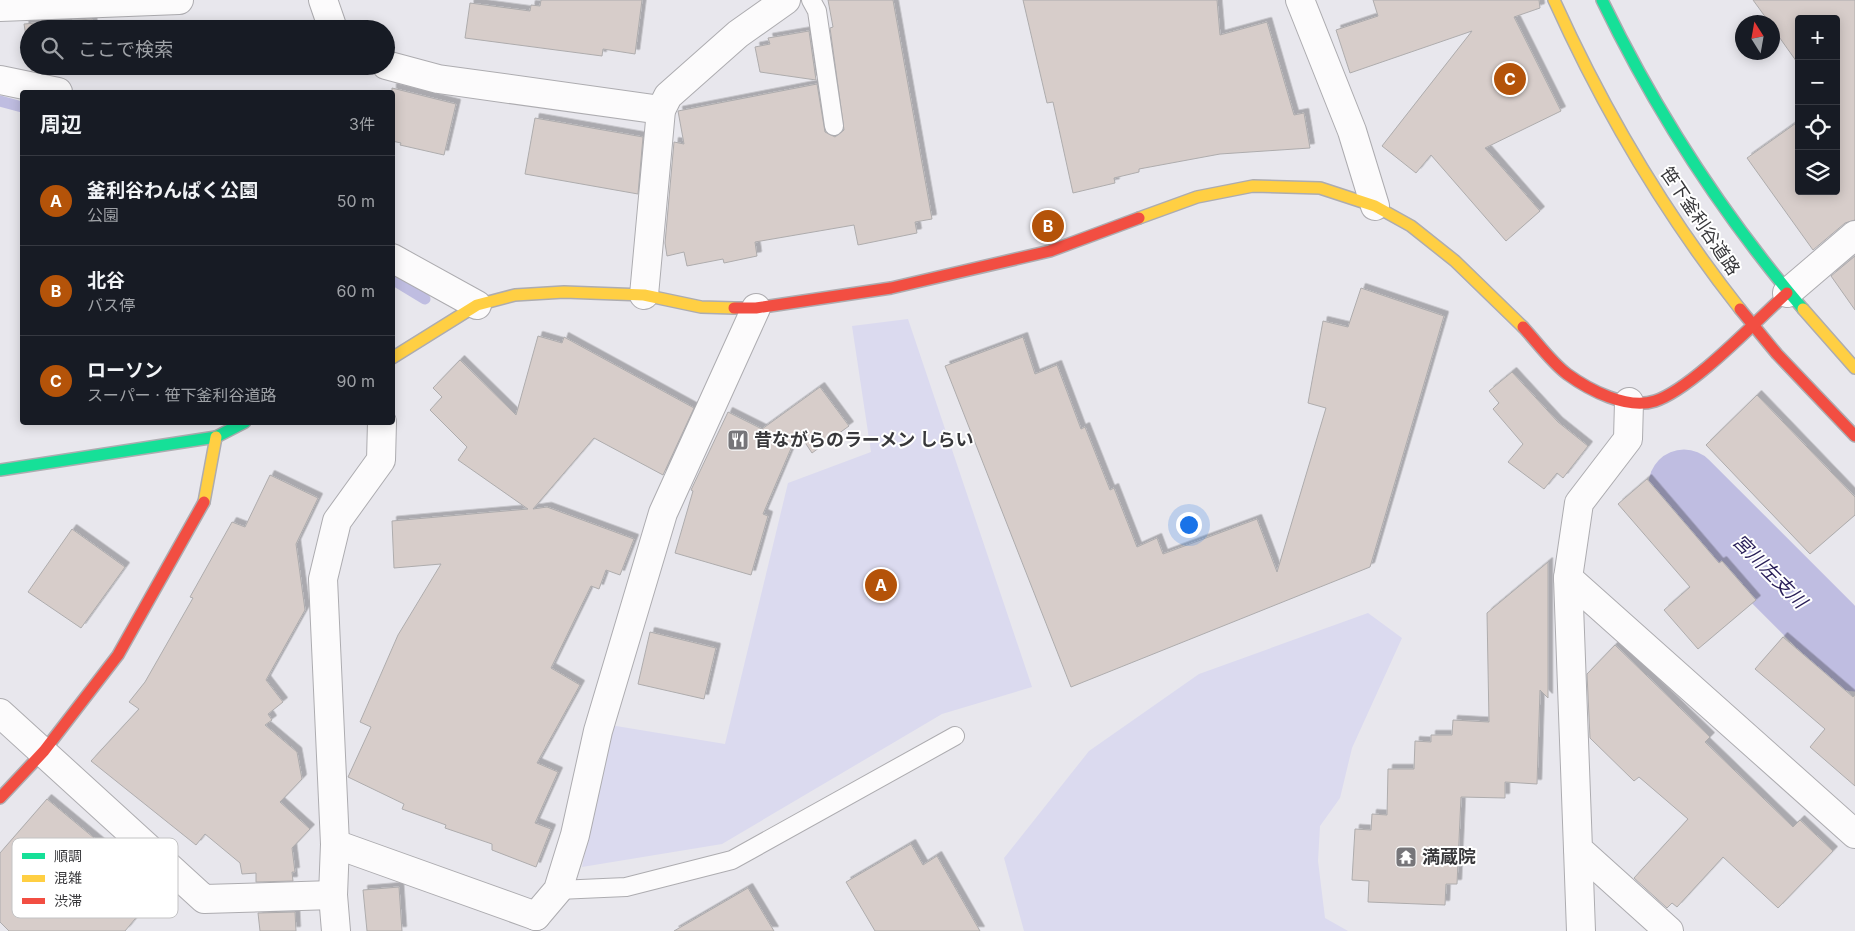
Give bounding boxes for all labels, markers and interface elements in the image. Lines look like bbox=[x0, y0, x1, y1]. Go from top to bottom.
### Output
north arrow bbox=[1735, 15, 1780, 60]
map controls bbox=[1795, 15, 1840, 195]
button: + bbox=[1795, 15, 1840, 60]
search box bbox=[20, 20, 395, 75]
icon: search bbox=[38, 34, 66, 62]
text: ここで検索 bbox=[78, 38, 173, 61]
pin: C bbox=[1494, 60, 1526, 98]
button: − bbox=[1795, 60, 1840, 105]
button: locate bbox=[1795, 105, 1840, 150]
text: 周辺 bbox=[40, 112, 82, 137]
text: 3件 bbox=[349, 114, 375, 134]
button: layers bbox=[1795, 150, 1840, 195]
street label: 笹下釜利谷道路 bbox=[1656, 163, 1744, 279]
text: 釜利谷わんぱく公園 bbox=[87, 179, 258, 202]
text: A bbox=[50, 191, 62, 211]
text: 50 m bbox=[337, 191, 375, 211]
text: 公園 bbox=[87, 205, 119, 225]
pin: B bbox=[1032, 207, 1064, 245]
text: 北谷 bbox=[87, 269, 125, 292]
text: B bbox=[51, 281, 61, 301]
text: 60 m bbox=[336, 281, 375, 301]
text: バス停 bbox=[87, 295, 135, 315]
text: ローソン bbox=[87, 359, 163, 382]
text: C bbox=[50, 371, 62, 391]
text: 90 m bbox=[336, 371, 375, 391]
text: スーパー · 笹下釜利谷道路 bbox=[87, 385, 276, 405]
restaurant icon: 昔ながらのラーメン しらい bbox=[726, 428, 750, 452]
place label: 昔ながらのラーメン しらい bbox=[754, 429, 974, 450]
your location bbox=[1176, 512, 1202, 538]
water label: 宮川左支川 bbox=[1728, 530, 1813, 614]
pin: A bbox=[865, 566, 897, 604]
legend bbox=[12, 838, 178, 918]
temple icon: 満蔵院 bbox=[1394, 845, 1418, 869]
place label: 満蔵院 bbox=[1422, 846, 1476, 867]
text: 順調 bbox=[54, 847, 82, 864]
text: 混雑 bbox=[54, 869, 82, 886]
text: 渋滞 bbox=[54, 892, 82, 909]

